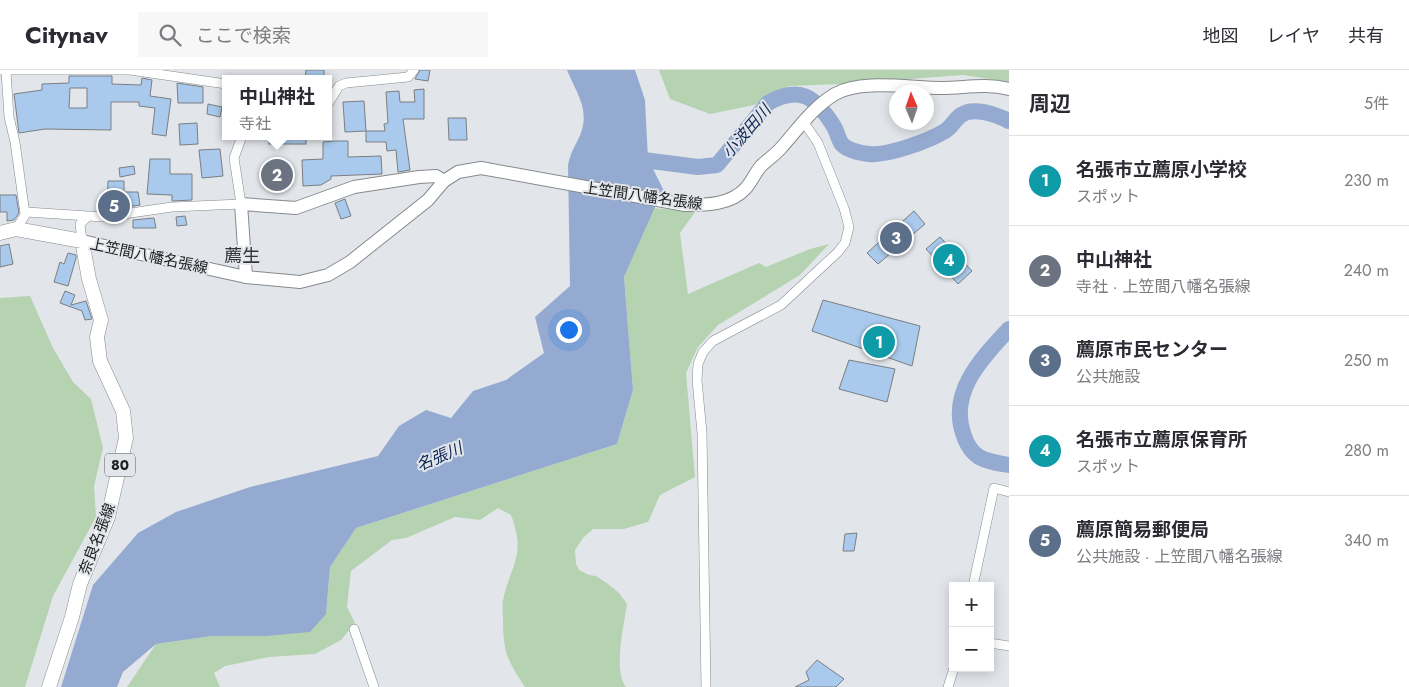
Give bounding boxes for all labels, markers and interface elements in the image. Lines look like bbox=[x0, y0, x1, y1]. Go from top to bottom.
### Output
search box bbox=[138, 12, 488, 57]
text: Citynav bbox=[25, 17, 108, 52]
icon: search bbox=[156, 21, 184, 49]
text: ここで検索 bbox=[196, 22, 291, 49]
text: 地図 bbox=[1203, 23, 1239, 49]
text: レイヤ bbox=[1267, 23, 1320, 49]
text: 共有 bbox=[1348, 23, 1384, 49]
popup bbox=[222, 75, 332, 140]
text: 中山神社 bbox=[239, 83, 315, 110]
north arrow bbox=[889, 85, 934, 130]
text: 周辺 bbox=[1029, 89, 1071, 119]
text: 5件 bbox=[1364, 92, 1389, 115]
water label: 小波田川 bbox=[717, 98, 777, 163]
text: 寺社 bbox=[239, 112, 271, 135]
pin: 2 bbox=[261, 156, 293, 194]
text: 名張市立薦原小学校 bbox=[1076, 156, 1247, 183]
text: 1 bbox=[1041, 169, 1049, 192]
text: 230 m bbox=[1344, 169, 1389, 192]
street label: 上笠間八幡名張線 bbox=[582, 177, 704, 215]
text: スポット bbox=[1076, 185, 1140, 208]
pin: 5 bbox=[98, 187, 130, 225]
pin: 3 bbox=[880, 219, 912, 257]
street label: 上笠間八幡名張線 bbox=[88, 233, 210, 279]
pin: 4 bbox=[933, 241, 965, 279]
district label: 薦生 bbox=[224, 243, 260, 269]
text: 中山神社 bbox=[1076, 246, 1152, 273]
text: 2 bbox=[1040, 259, 1050, 282]
text: 240 m bbox=[1344, 259, 1389, 282]
text: 寺社 · 上笠間八幡名張線 bbox=[1076, 275, 1250, 298]
your location bbox=[556, 317, 582, 343]
pin: 1 bbox=[863, 323, 895, 361]
text: 薦原市民センター bbox=[1076, 336, 1228, 363]
text: 3 bbox=[1040, 349, 1050, 372]
text: 250 m bbox=[1344, 349, 1389, 372]
text: 公共施設 bbox=[1076, 365, 1140, 388]
text: 名張市立薦原保育所 bbox=[1076, 426, 1247, 453]
water label: 名張川 bbox=[413, 436, 468, 476]
text: 4 bbox=[1039, 439, 1051, 462]
text: 280 m bbox=[1344, 439, 1389, 462]
road number: 80 bbox=[105, 454, 135, 476]
text: スポット bbox=[1076, 455, 1140, 478]
street label: 奈良名張線 bbox=[73, 500, 121, 578]
text: 薦原簡易郵便局 bbox=[1076, 516, 1209, 543]
text: 5 bbox=[1040, 529, 1050, 552]
text: 340 m bbox=[1344, 529, 1389, 552]
text: 公共施設 · 上笠間八幡名張線 bbox=[1076, 545, 1282, 568]
map controls bbox=[949, 582, 994, 672]
button: + bbox=[949, 582, 994, 627]
button: − bbox=[949, 627, 994, 672]

